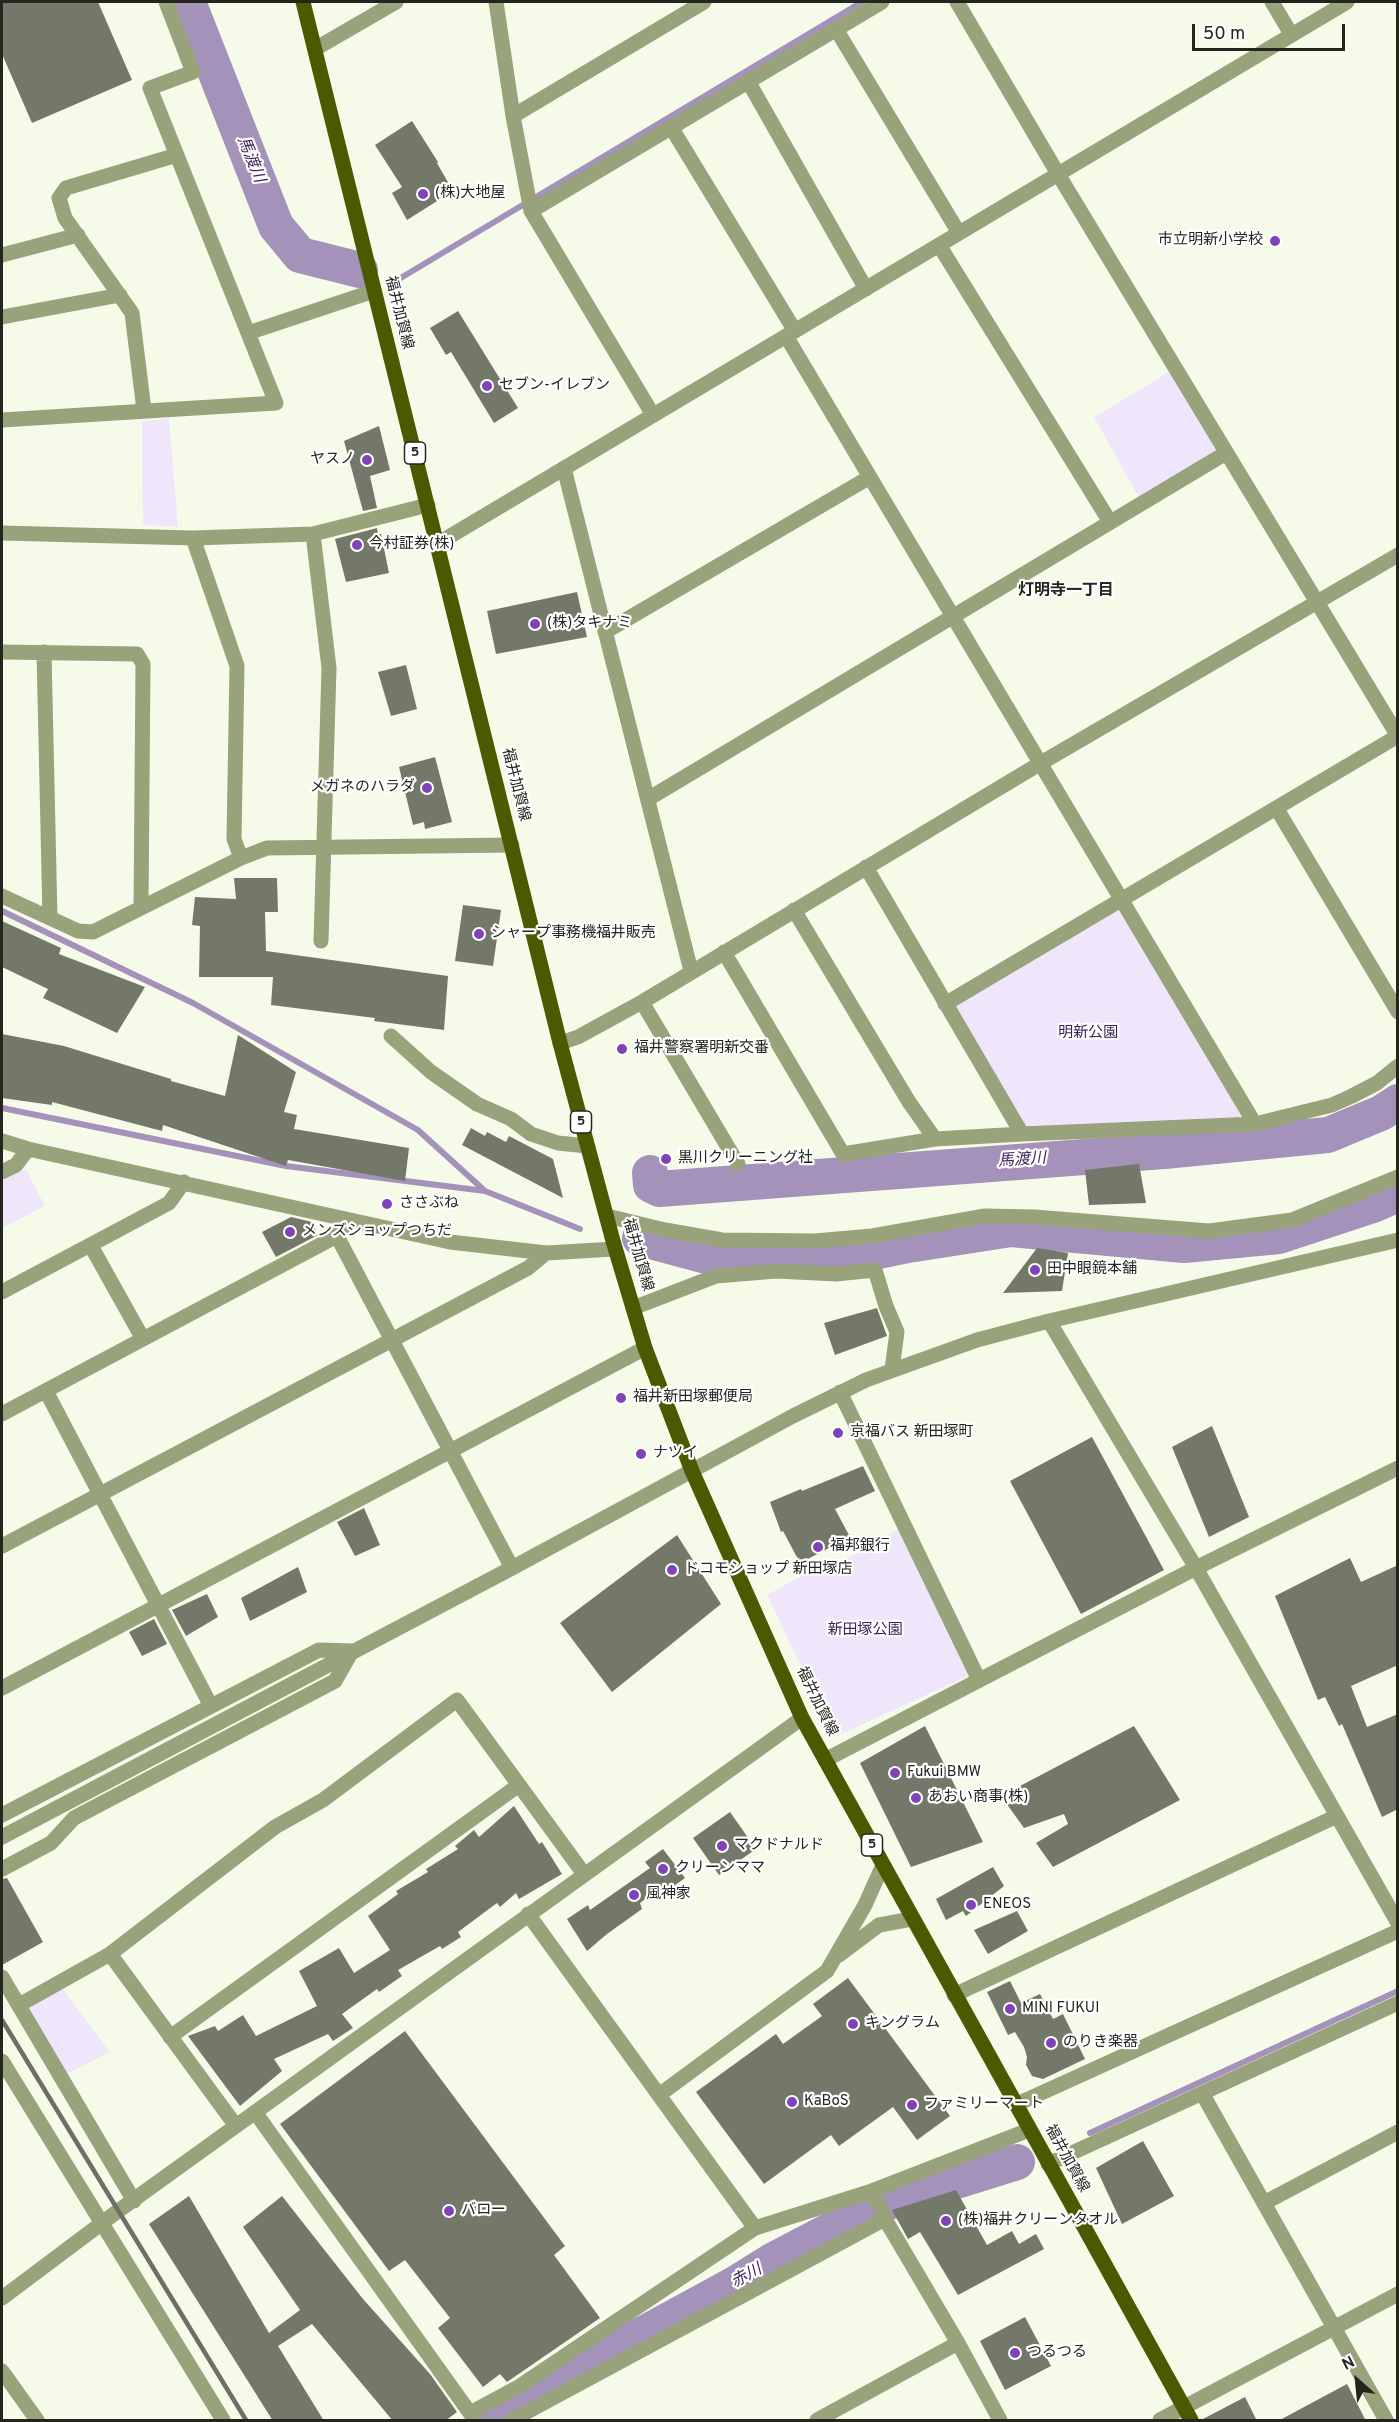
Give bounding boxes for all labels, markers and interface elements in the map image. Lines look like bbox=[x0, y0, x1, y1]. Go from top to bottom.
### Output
scale bar bbox=[1195, 12, 1348, 50]
text: 50 m bbox=[1203, 23, 1245, 46]
water label: 馬渡川 bbox=[232, 134, 268, 186]
place label: (株)大地屋 bbox=[435, 185, 505, 203]
marker: (株)大地屋 bbox=[416, 187, 430, 201]
place label: 市立明新小学校 bbox=[1158, 232, 1263, 250]
marker: 市立明新小学校 bbox=[1268, 234, 1282, 248]
street label: 福井加賀線 bbox=[380, 274, 416, 352]
place label: セブン-イレブン bbox=[499, 377, 610, 395]
marker: セブン-イレブン bbox=[480, 379, 494, 393]
road number: 5 bbox=[404, 442, 426, 464]
place label: ヤスノ bbox=[310, 451, 355, 469]
marker: ヤスノ bbox=[360, 453, 374, 467]
place label: 今村証券(株) bbox=[369, 536, 454, 554]
marker: 今村証券(株) bbox=[350, 538, 364, 552]
district label: 灯明寺一丁目 bbox=[1018, 582, 1114, 602]
place label: (株)タキナミ bbox=[547, 615, 632, 633]
marker: (株)タキナミ bbox=[528, 617, 542, 631]
street label: 福井加賀線 bbox=[497, 746, 533, 824]
place label: メガネのハラダ bbox=[310, 779, 415, 797]
marker: メガネのハラダ bbox=[420, 781, 434, 795]
place label: シャープ事務機福井販売 bbox=[491, 925, 656, 943]
marker: シャープ事務機福井販売 bbox=[472, 927, 486, 941]
park label: 明新公園 bbox=[1058, 1025, 1118, 1043]
place label: 福井警察署明新交番 bbox=[634, 1040, 769, 1058]
marker: 福井警察署明新交番 bbox=[615, 1042, 629, 1056]
road number: 5 bbox=[570, 1111, 592, 1133]
place label: 黒川クリーニング社 bbox=[678, 1150, 813, 1168]
water label: 馬渡川 bbox=[997, 1150, 1047, 1172]
marker: 黒川クリーニング社 bbox=[659, 1152, 673, 1166]
place label: ささぶね bbox=[399, 1195, 459, 1213]
marker: ささぶね bbox=[380, 1197, 394, 1211]
street label: 福井加賀線 bbox=[618, 1216, 656, 1294]
place label: メンズショップつちだ bbox=[302, 1223, 452, 1241]
marker: メンズショップつちだ bbox=[283, 1225, 297, 1239]
place label: 田中眼鏡本舗 bbox=[1047, 1261, 1137, 1279]
marker: 田中眼鏡本舗 bbox=[1028, 1263, 1042, 1277]
place label: 福井新田塚郵便局 bbox=[633, 1389, 753, 1407]
marker: 福井新田塚郵便局 bbox=[614, 1391, 628, 1405]
place label: 京福バス 新田塚町 bbox=[850, 1424, 974, 1442]
marker: 京福バス 新田塚町 bbox=[831, 1426, 845, 1440]
place label: ナツイ bbox=[653, 1445, 698, 1463]
marker: ナツイ bbox=[634, 1447, 648, 1461]
place label: 福邦銀行 bbox=[830, 1538, 890, 1556]
marker: 福邦銀行 bbox=[811, 1540, 825, 1554]
place label: ドコモショップ 新田塚店 bbox=[684, 1561, 853, 1579]
marker: ドコモショップ 新田塚店 bbox=[665, 1563, 679, 1577]
park label: 新田塚公園 bbox=[828, 1622, 902, 1640]
street label: 福井加賀線 bbox=[791, 1664, 841, 1740]
place label: Fukui BMW bbox=[907, 1764, 981, 1782]
marker: Fukui BMW bbox=[888, 1766, 902, 1780]
place label: あおい商事(株) bbox=[928, 1789, 1028, 1807]
marker: あおい商事(株) bbox=[909, 1791, 923, 1805]
road number: 5 bbox=[862, 1834, 882, 1856]
place label: マクドナルド bbox=[734, 1837, 824, 1855]
marker: マクドナルド bbox=[715, 1839, 729, 1853]
place label: クリーンママ bbox=[675, 1860, 765, 1878]
marker: クリーンママ bbox=[656, 1862, 670, 1876]
place label: 風神家 bbox=[646, 1886, 691, 1904]
marker: 風神家 bbox=[627, 1888, 641, 1902]
place label: ENEOS bbox=[983, 1896, 1031, 1914]
marker: ENEOS bbox=[964, 1898, 978, 1912]
place label: MINI FUKUI bbox=[1022, 2000, 1099, 2018]
marker: MINI FUKUI bbox=[1003, 2002, 1017, 2016]
place label: キングラム bbox=[865, 2015, 940, 2033]
marker: キングラム bbox=[846, 2017, 860, 2031]
place label: のりき楽器 bbox=[1063, 2034, 1138, 2052]
marker: のりき楽器 bbox=[1044, 2036, 1058, 2050]
place label: KaBoS bbox=[804, 2093, 849, 2111]
marker: KaBoS bbox=[785, 2095, 799, 2109]
place label: ファミリーマート bbox=[924, 2096, 1044, 2114]
marker: ファミリーマート bbox=[905, 2098, 919, 2112]
street label: 福井加賀線 bbox=[1040, 2122, 1092, 2196]
place label: バロー bbox=[461, 2202, 506, 2220]
marker: バロー bbox=[442, 2204, 456, 2218]
place label: (株)福井クリーンタオル bbox=[958, 2212, 1118, 2230]
marker: (株)福井クリーンタオル bbox=[939, 2214, 953, 2228]
water label: 赤川 bbox=[728, 2261, 766, 2293]
place label: つるつる bbox=[1027, 2344, 1087, 2362]
marker: つるつる bbox=[1008, 2346, 1022, 2360]
north arrow bbox=[1327, 2350, 1387, 2410]
text: N bbox=[1339, 2352, 1358, 2375]

